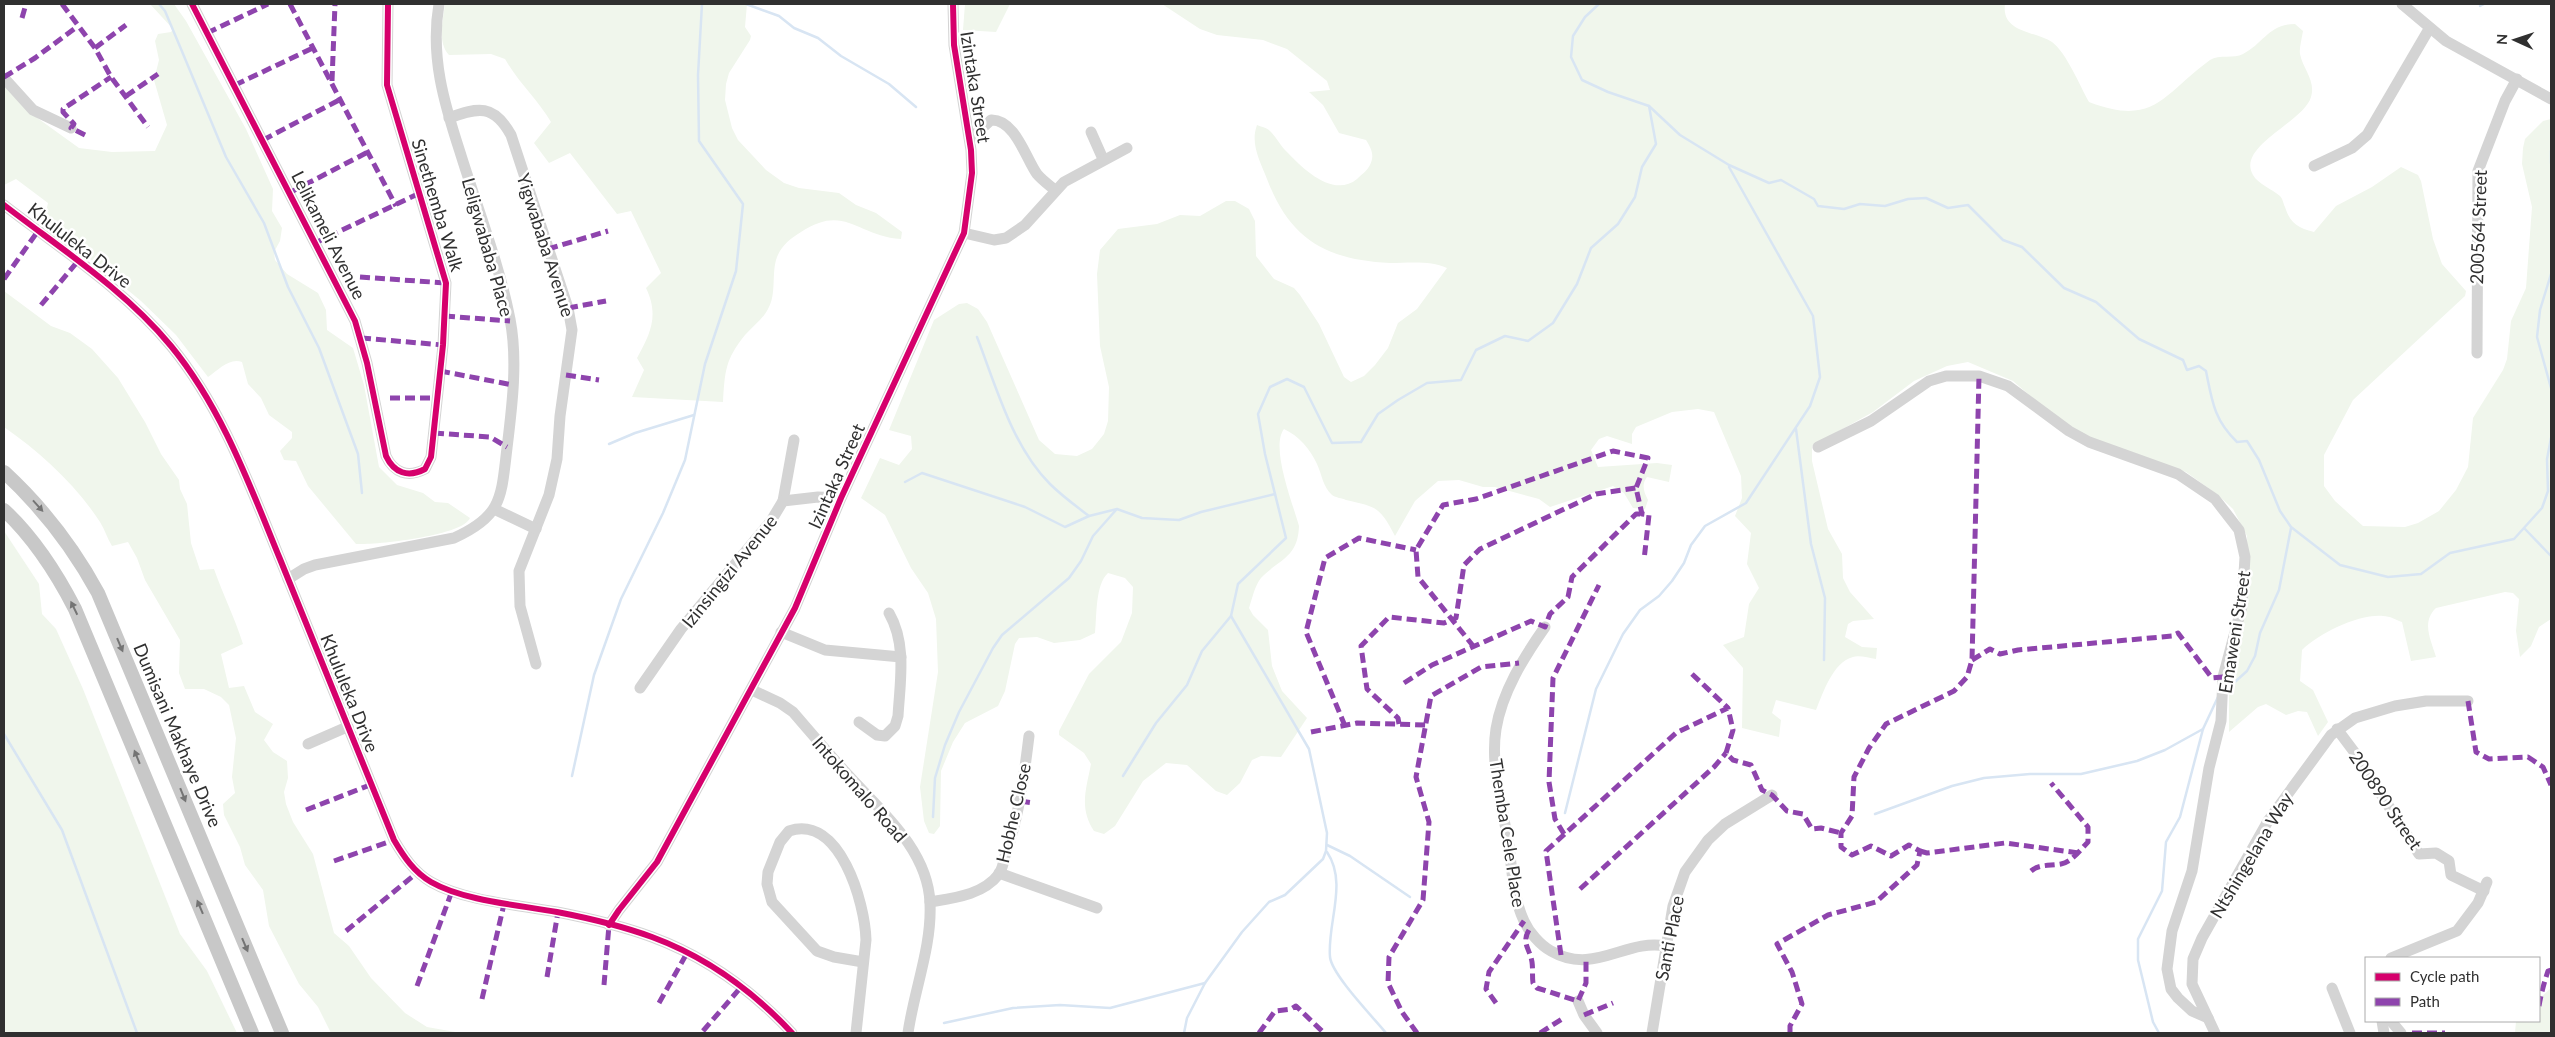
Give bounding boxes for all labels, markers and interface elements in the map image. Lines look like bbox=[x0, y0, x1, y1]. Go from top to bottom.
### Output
north arrow bbox=[2490, 15, 2540, 65]
street label: Izintaka Street bbox=[956, 30, 996, 145]
text: N bbox=[2493, 33, 2510, 45]
street label: Sinethemba Walk bbox=[407, 136, 469, 275]
street label: Lelikameli Avenue bbox=[287, 167, 371, 303]
street label: 200564 Street bbox=[2465, 169, 2491, 285]
street label: Yigwababa Avenue bbox=[512, 170, 580, 320]
street label: Leligwababa Place bbox=[458, 175, 518, 319]
street label: Khululeka Drive bbox=[24, 198, 136, 292]
street label: Izintaka Street bbox=[803, 420, 869, 532]
one-way arrow bbox=[32, 500, 44, 512]
street label: Izinsingizi Avenue bbox=[677, 510, 781, 632]
street label: Emaweni Street bbox=[2213, 569, 2255, 695]
one-way arrow bbox=[70, 600, 78, 615]
street label: Khululeka Drive bbox=[316, 631, 384, 755]
one-way arrow bbox=[117, 638, 124, 653]
street label: Dumisani Makhaye Drive bbox=[129, 640, 227, 830]
street label: Intokomalo Road bbox=[808, 732, 912, 846]
street label: 200890 Street bbox=[2345, 746, 2427, 854]
one-way arrow bbox=[133, 750, 141, 764]
street label: Themba Cele Place bbox=[1485, 757, 1531, 909]
street label: Hobhe Close bbox=[991, 761, 1035, 865]
street label: Ntshingelana Way bbox=[2205, 787, 2298, 922]
one-way arrow bbox=[179, 788, 187, 803]
street label: Santi Place bbox=[1650, 894, 1688, 982]
one-way arrow bbox=[195, 900, 203, 914]
one-way arrow bbox=[242, 938, 250, 952]
legend bbox=[2365, 957, 2540, 1022]
text: Cycle path bbox=[2410, 967, 2479, 985]
text: Path bbox=[2410, 992, 2440, 1010]

